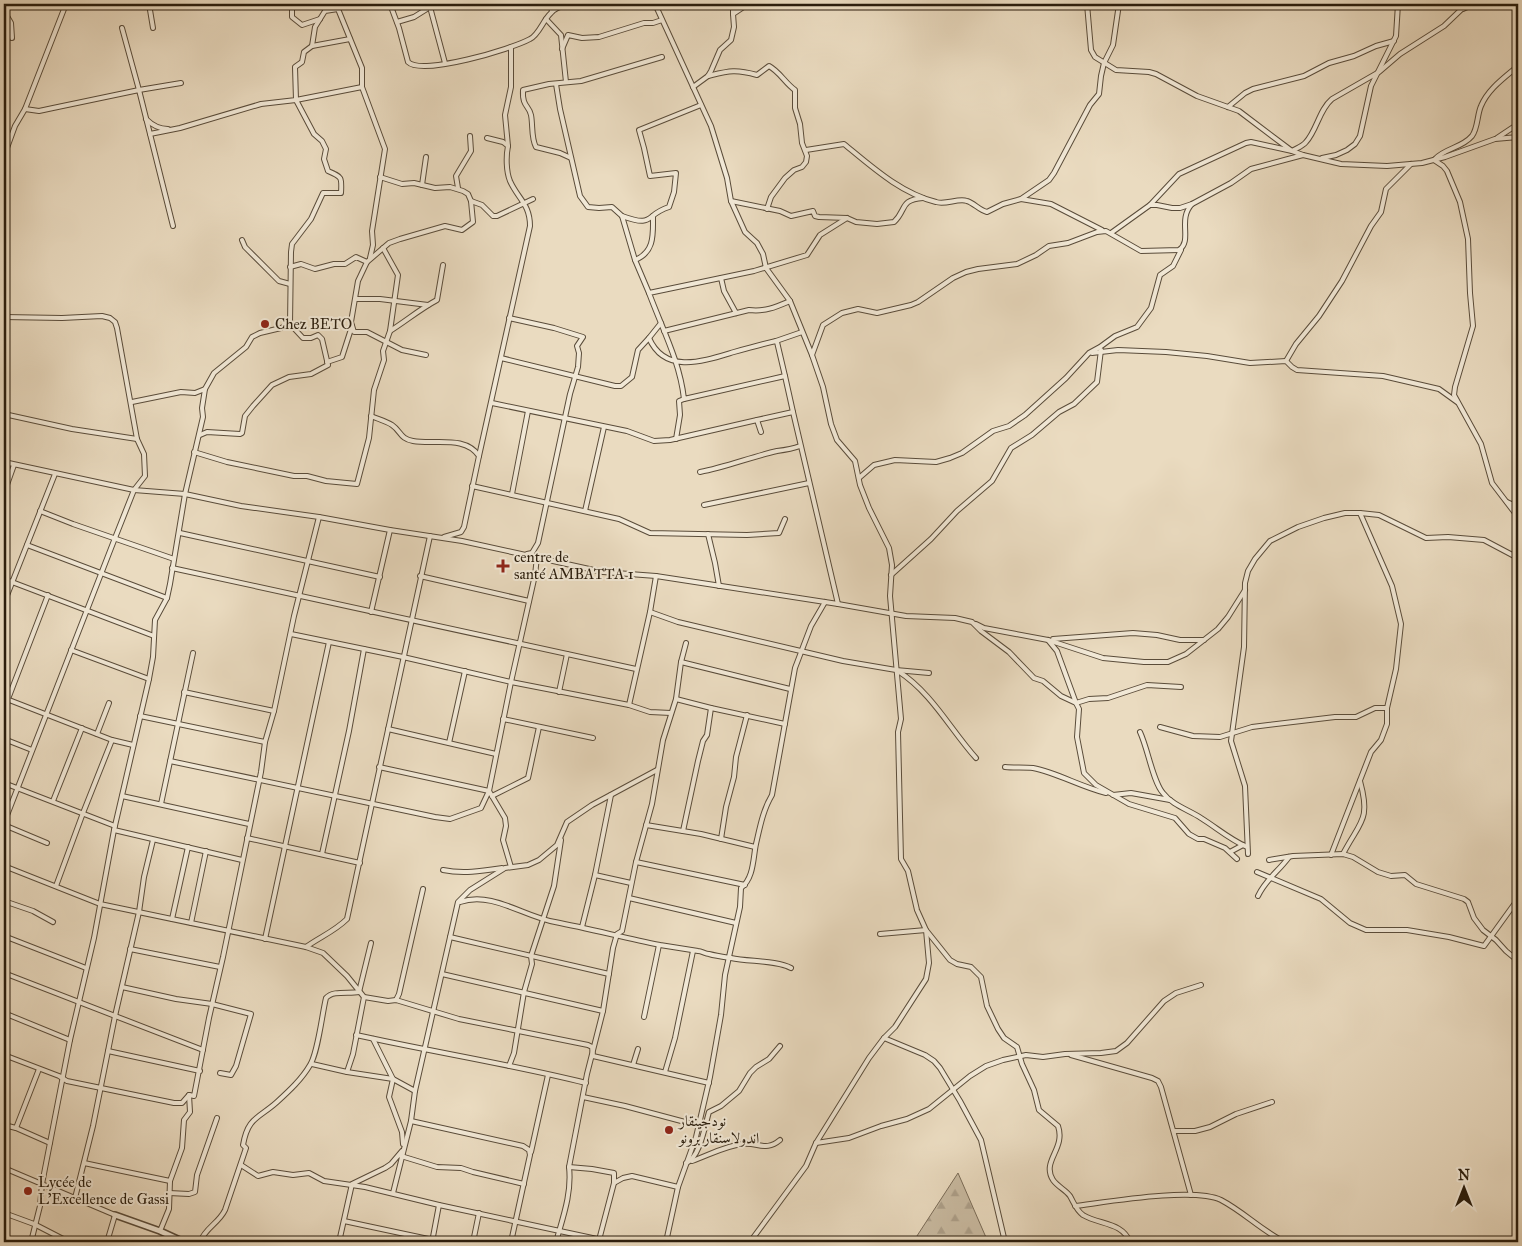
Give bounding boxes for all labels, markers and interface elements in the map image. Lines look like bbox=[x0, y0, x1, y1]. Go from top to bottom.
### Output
place label: Chez BETO bbox=[275, 315, 352, 333]
marker: Chez BETO bbox=[259, 318, 271, 330]
place label: centre de santé AMBATTA 1 bbox=[514, 548, 634, 583]
marker: centre de santé AMBATTA 1 bbox=[496, 559, 510, 573]
place label: نودجينقار اندولاسنقار برونو bbox=[677, 1112, 759, 1147]
marker: نودجينقار اندولاسنقار برونو bbox=[663, 1124, 675, 1136]
north arrow bbox=[1440, 1164, 1490, 1214]
text: N bbox=[1458, 1167, 1470, 1184]
place label: Lycée de L'Excellence de Gassi bbox=[38, 1173, 169, 1208]
marker: Lycée de L'Excellence de Gassi bbox=[22, 1185, 34, 1197]

